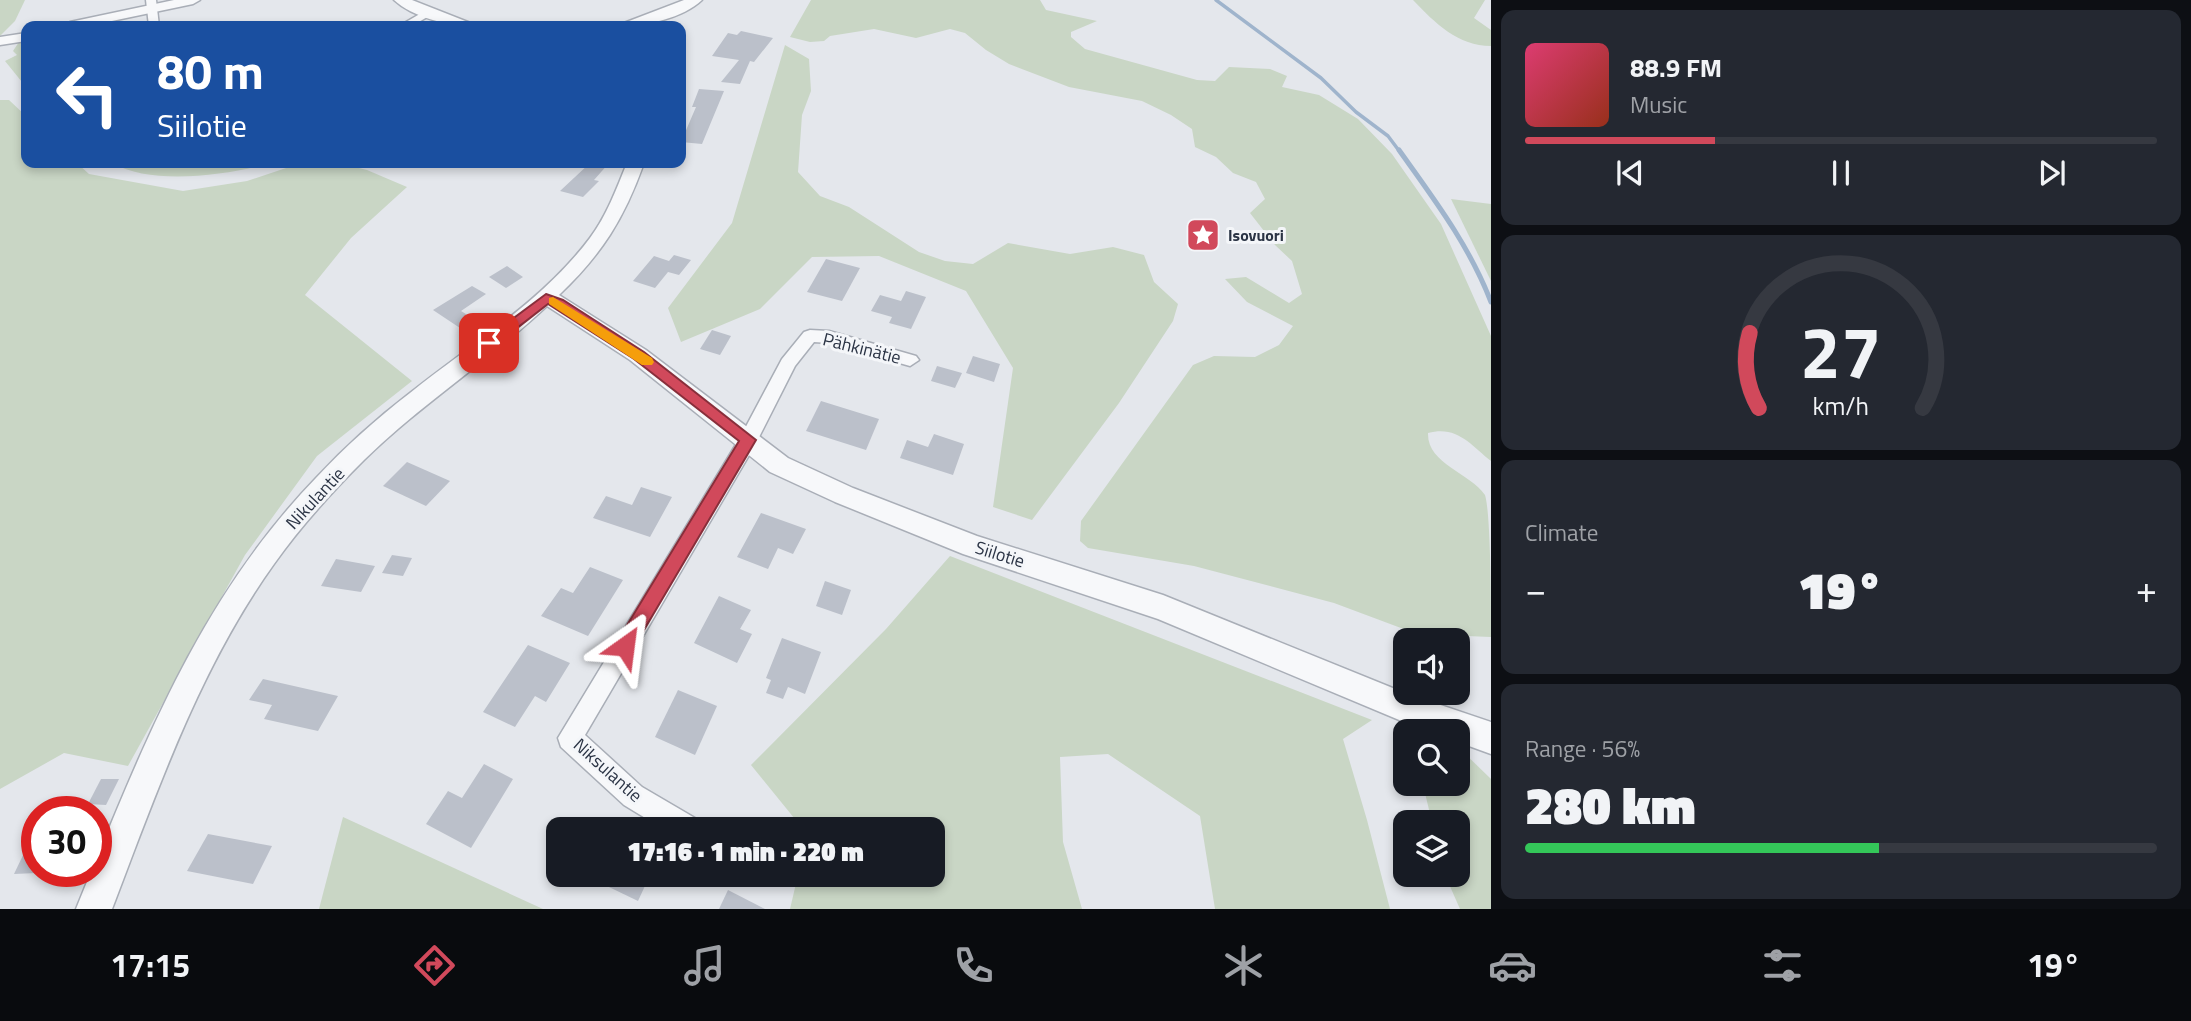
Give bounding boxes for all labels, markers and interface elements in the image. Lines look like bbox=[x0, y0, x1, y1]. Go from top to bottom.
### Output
text: 80 m bbox=[157, 33, 264, 108]
text: 88.9 FM bbox=[1630, 48, 1722, 87]
icon: left bbox=[42, 49, 133, 140]
text: Music bbox=[1630, 87, 1687, 122]
text: Siilotie bbox=[157, 101, 247, 149]
icon: previous bbox=[1611, 154, 1649, 192]
icon: pause bbox=[1822, 154, 1860, 192]
icon: next bbox=[2033, 154, 2071, 192]
place icon: Isovuori bbox=[1184, 216, 1222, 254]
place label: Isovuori bbox=[1228, 223, 1284, 247]
text: 27 bbox=[1800, 297, 1882, 407]
pin bbox=[459, 313, 519, 373]
icon: arrive bbox=[470, 324, 508, 362]
street label: Pähkinätie bbox=[820, 325, 904, 371]
text: km/h bbox=[1813, 387, 1869, 425]
street label: Nikulantie bbox=[279, 461, 351, 535]
text: Climate bbox=[1525, 515, 1598, 550]
street label: Siilotie bbox=[972, 534, 1028, 574]
text: 19° bbox=[1798, 550, 1884, 629]
text: − bbox=[1525, 560, 1546, 618]
text: + bbox=[2136, 560, 2157, 618]
position arrow bbox=[588, 609, 662, 683]
map controls bbox=[1393, 628, 1470, 887]
button: sound bbox=[1393, 628, 1470, 705]
button: search bbox=[1393, 719, 1470, 796]
text: Range · 56% bbox=[1525, 731, 1640, 766]
street label: Niksulantie bbox=[567, 732, 649, 808]
text: 280 km bbox=[1525, 765, 1696, 844]
speed limit sign: 30 bbox=[21, 796, 112, 887]
button: layers bbox=[1393, 810, 1470, 887]
text: 17:16 · 1 min · 220 m bbox=[627, 832, 864, 871]
text: 17:15 bbox=[110, 941, 190, 989]
icon: directions bbox=[410, 941, 459, 990]
icon: music bbox=[680, 941, 729, 990]
icon: phone bbox=[949, 941, 998, 990]
icon: climate bbox=[1219, 941, 1268, 990]
icon: car bbox=[1488, 941, 1537, 990]
icon: filters bbox=[1758, 941, 1807, 990]
text: 19° bbox=[2027, 941, 2081, 989]

